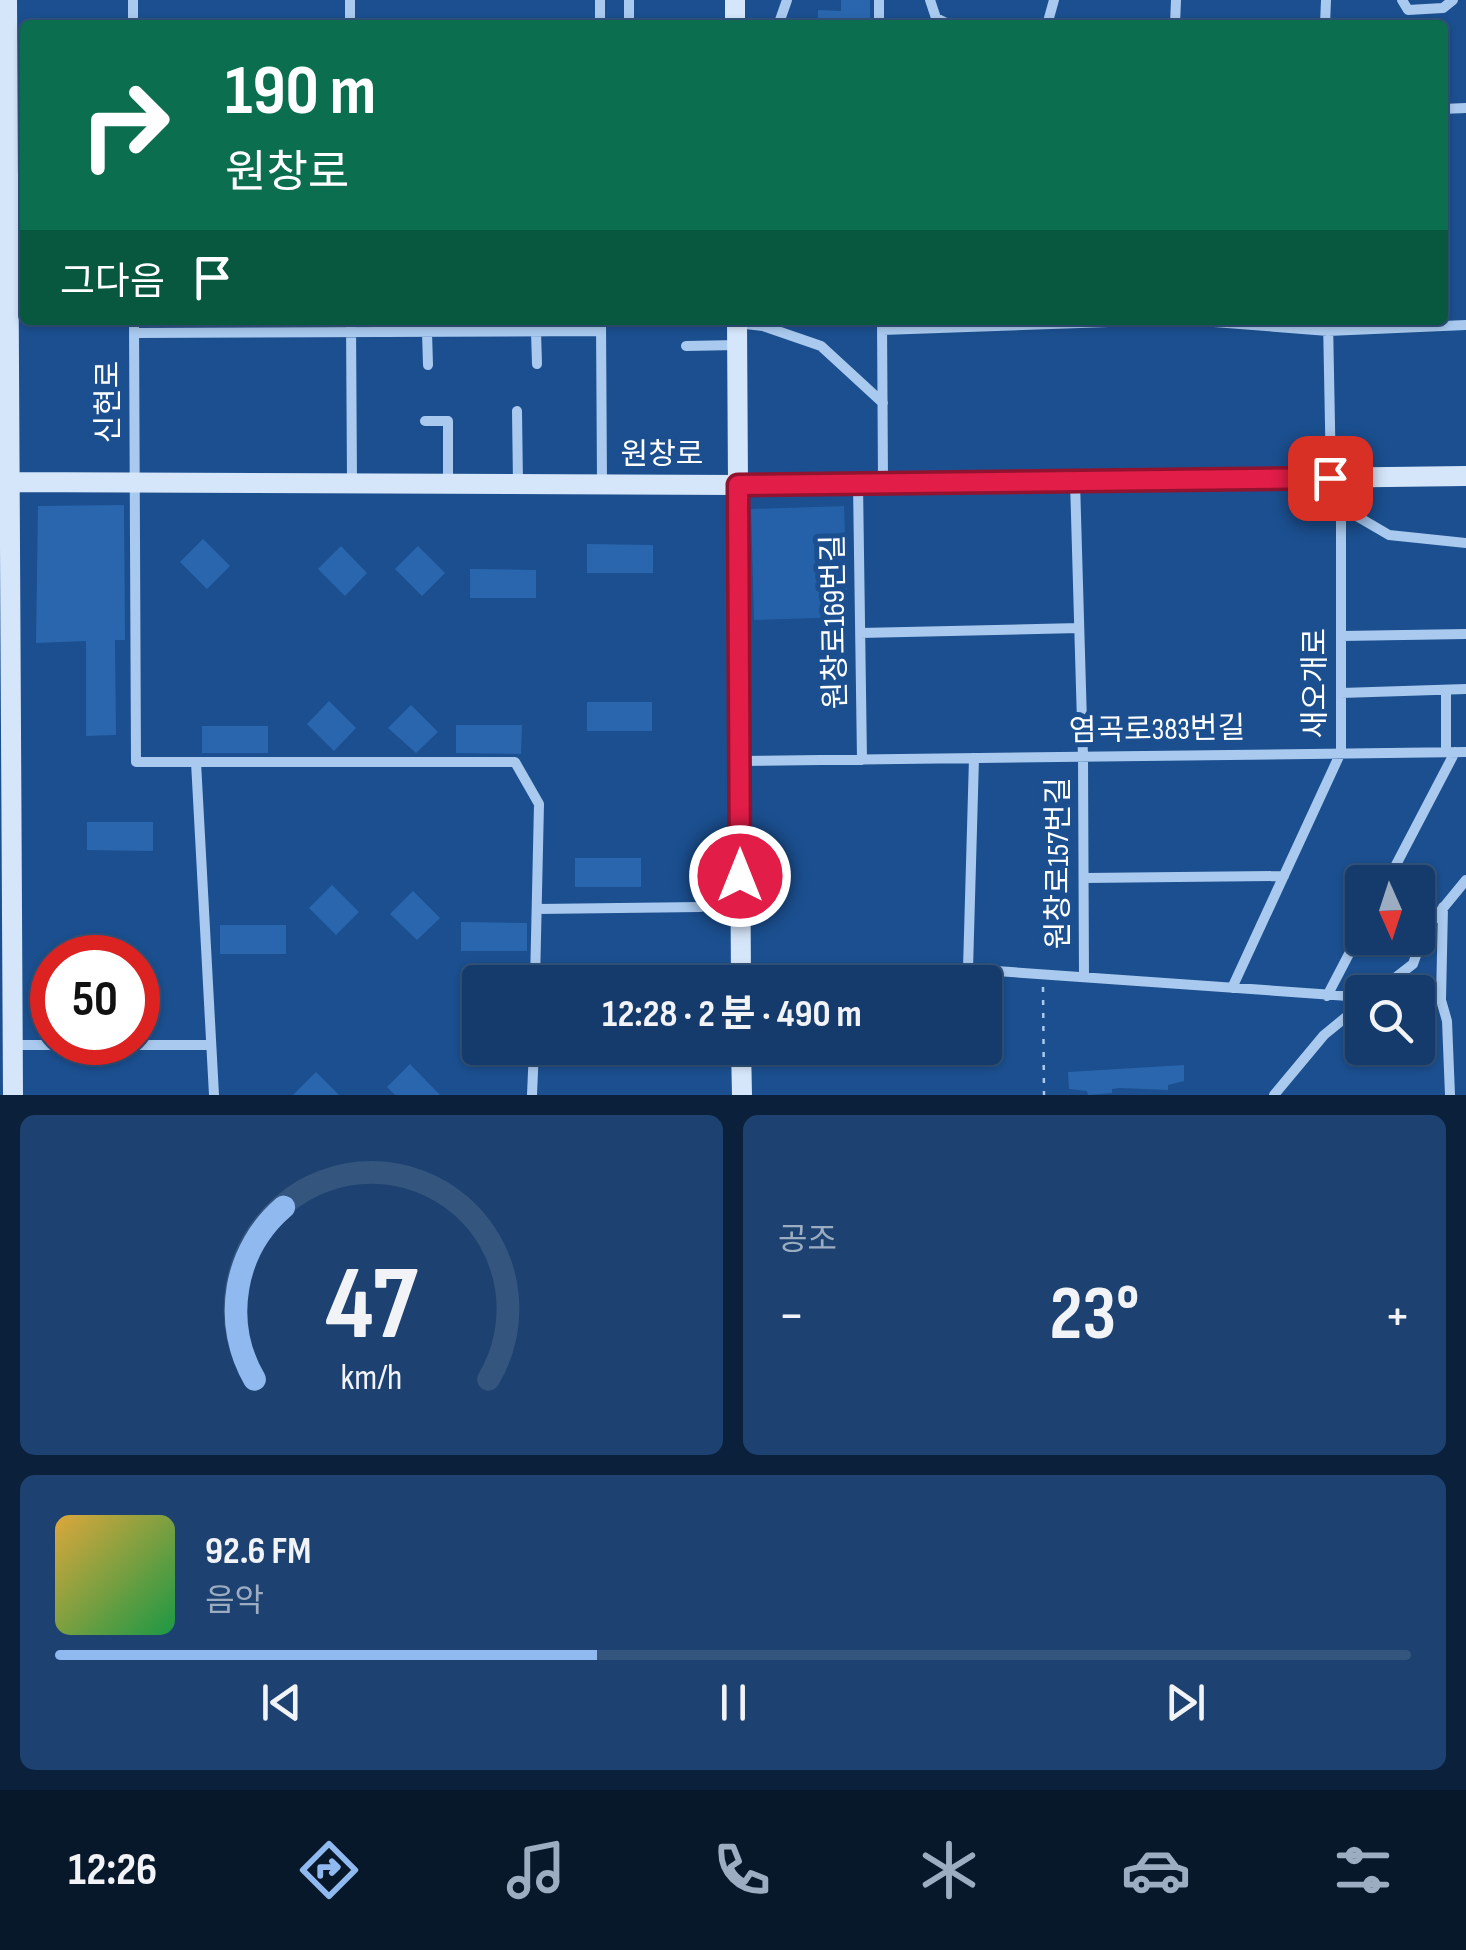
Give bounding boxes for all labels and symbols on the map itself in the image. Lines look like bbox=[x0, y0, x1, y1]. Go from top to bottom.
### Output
street label: 신현로 bbox=[91, 361, 127, 443]
pin bbox=[1288, 436, 1373, 521]
street label: 원창로 bbox=[621, 437, 703, 473]
street label: 원창로169번길 bbox=[815, 534, 855, 710]
street label: 새오개로 bbox=[1298, 628, 1334, 738]
street label: 염곡로383번길 bbox=[1069, 710, 1245, 750]
street label: 원창로157번길 bbox=[1041, 777, 1077, 949]
position arrow bbox=[688, 824, 792, 928]
north arrow bbox=[1345, 865, 1435, 955]
speed limit sign: 50 bbox=[30, 935, 160, 1065]

